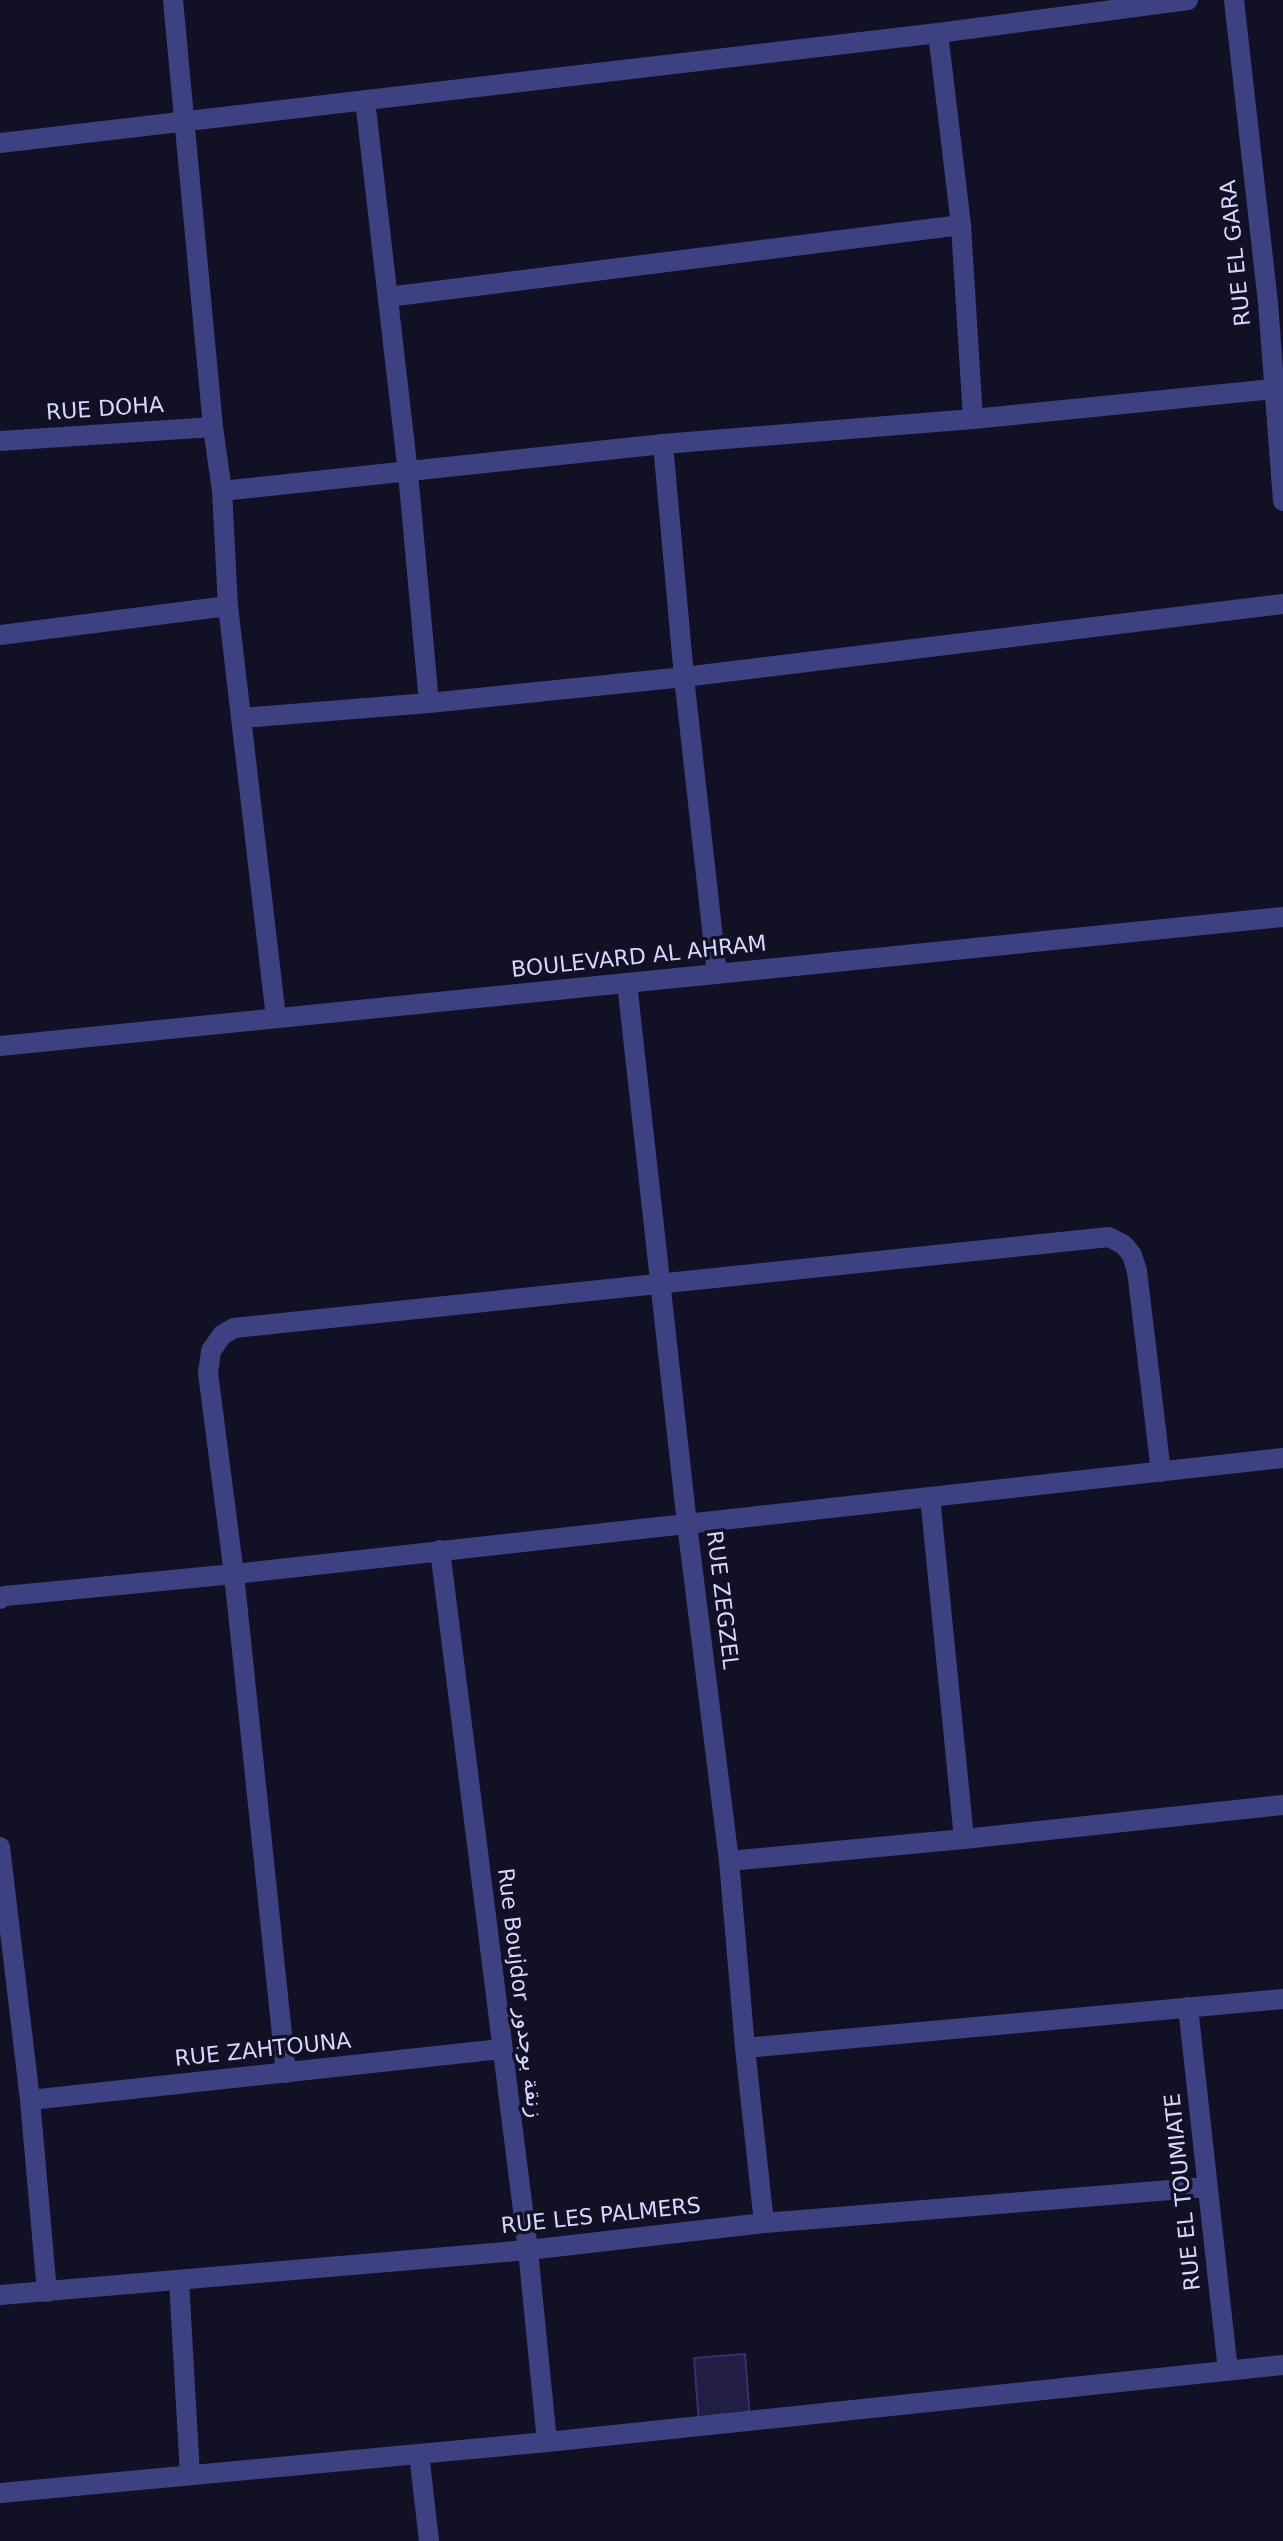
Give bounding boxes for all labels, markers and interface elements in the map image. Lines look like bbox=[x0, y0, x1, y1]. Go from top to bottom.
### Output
street label: RUE EL GARA bbox=[1216, 179, 1258, 327]
street label: RUE DOHA bbox=[45, 393, 165, 427]
street label: BOULEVARD AL AHRAM bbox=[510, 931, 768, 985]
street label: RUE ZEGZEL bbox=[699, 1529, 743, 1671]
street label: Rue Boujdor زنقة بوجدور bbox=[491, 1867, 547, 2119]
street label: RUE ZAHTOUNA bbox=[173, 2029, 353, 2073]
street label: RUE EL TOUMIATE bbox=[1161, 2092, 1207, 2292]
street label: RUE LES PALMERS bbox=[500, 2193, 702, 2241]

